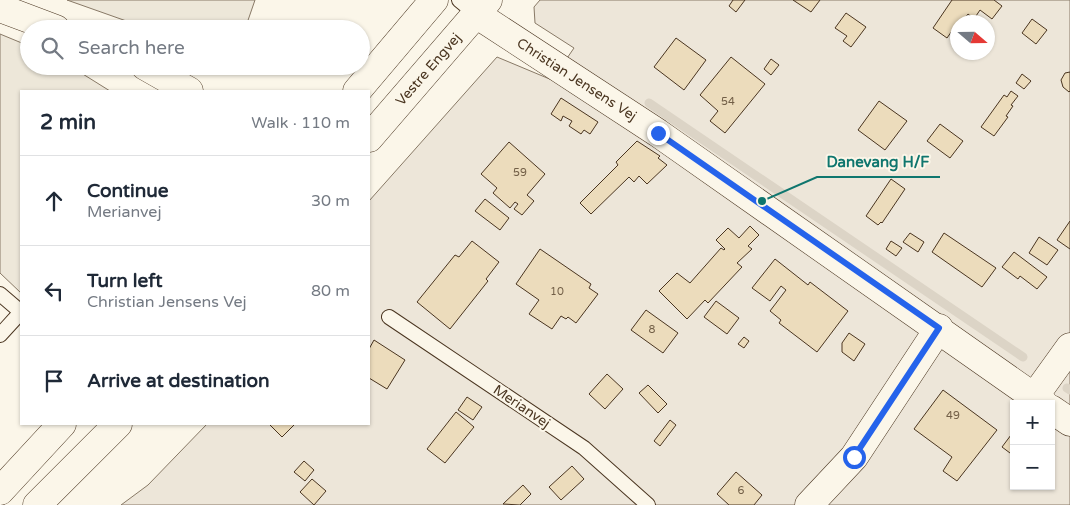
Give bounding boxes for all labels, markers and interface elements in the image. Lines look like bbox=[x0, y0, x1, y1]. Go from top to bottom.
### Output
north arrow bbox=[950, 15, 995, 60]
search box bbox=[20, 20, 370, 75]
street label: Vestre Engvej bbox=[392, 30, 465, 109]
icon: search bbox=[38, 34, 66, 62]
street label: Christian Jensens Vej bbox=[514, 34, 640, 125]
text: Search here bbox=[78, 37, 185, 59]
house number: 54 bbox=[721, 95, 735, 108]
text: 2 min bbox=[40, 110, 96, 135]
text: Walk · 110 m bbox=[251, 113, 350, 133]
route end bbox=[647, 122, 670, 145]
callout: Danevang H/F bbox=[817, 147, 940, 177]
text: Danevang H/F bbox=[827, 153, 929, 172]
house number: 59 bbox=[513, 166, 527, 179]
text: Continue bbox=[87, 180, 169, 202]
icon: ahead bbox=[40, 187, 68, 215]
text: 30 m bbox=[311, 191, 350, 211]
text: Merianvej bbox=[87, 202, 161, 222]
text: Turn left bbox=[87, 270, 163, 292]
icon: left bbox=[40, 277, 68, 305]
text: 80 m bbox=[311, 281, 350, 301]
house number: 10 bbox=[550, 285, 564, 298]
text: Christian Jensens Vej bbox=[87, 292, 247, 312]
house number: 8 bbox=[649, 323, 656, 336]
icon: arrive bbox=[40, 367, 68, 395]
text: Arrive at destination bbox=[87, 370, 270, 392]
street label: Merianvej bbox=[490, 381, 553, 432]
map controls bbox=[1010, 400, 1055, 490]
button: + bbox=[1010, 400, 1055, 445]
house number: 49 bbox=[946, 409, 960, 422]
button: − bbox=[1010, 445, 1055, 490]
route start bbox=[843, 446, 866, 469]
house number: 6 bbox=[738, 484, 745, 497]

